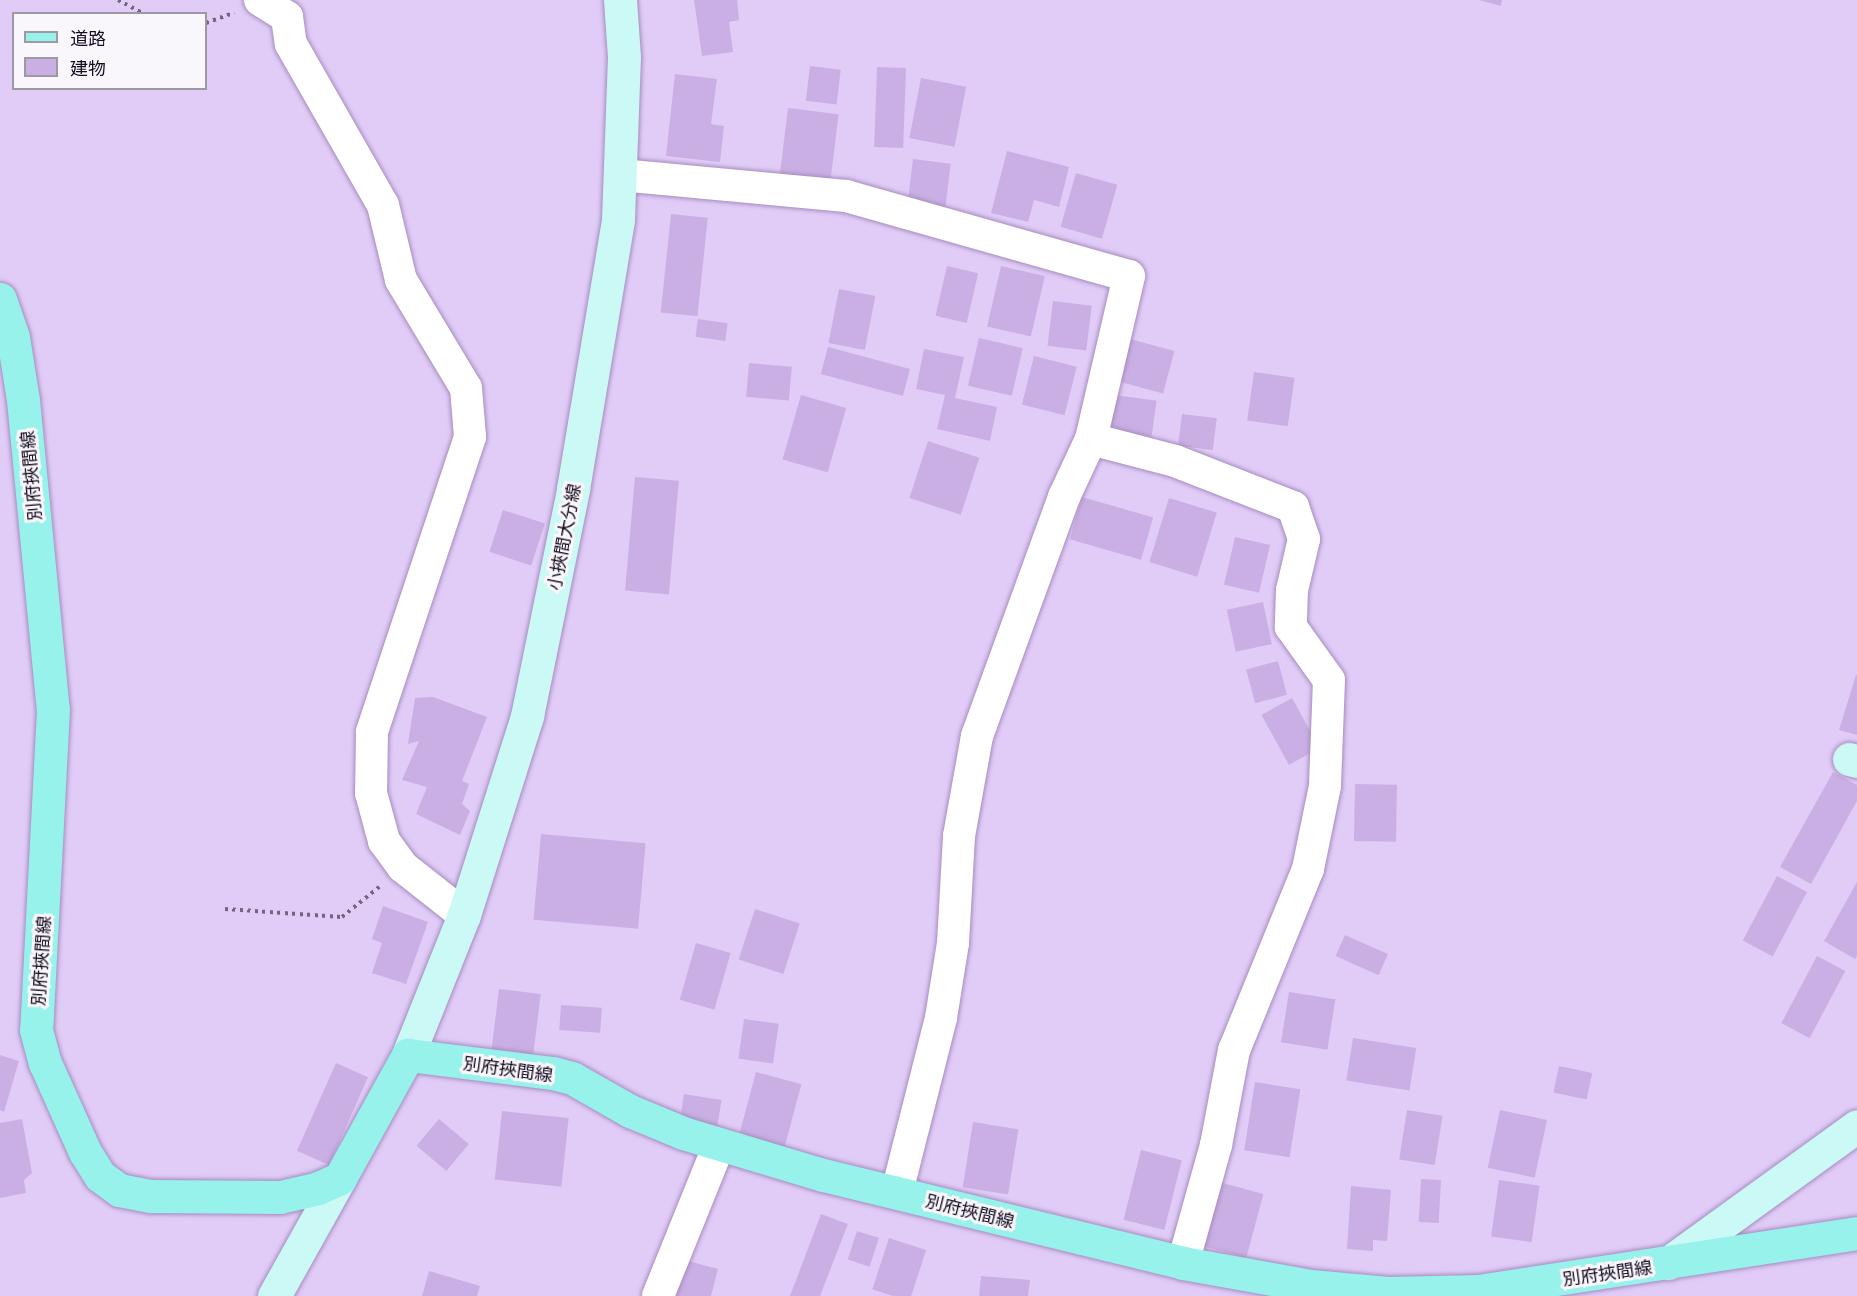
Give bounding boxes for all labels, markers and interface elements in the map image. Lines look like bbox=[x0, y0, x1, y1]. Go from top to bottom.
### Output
legend bbox=[12, 12, 207, 90]
text: 道路 bbox=[70, 24, 106, 50]
text: 建物 bbox=[70, 54, 106, 80]
street label: 別府挾間線 bbox=[15, 430, 45, 522]
street label: 小挾間大分線 bbox=[542, 482, 584, 592]
street label: 別府挾間線 bbox=[26, 915, 54, 1007]
street label: 別府挾間線 bbox=[462, 1051, 554, 1085]
street label: 別府挾間線 bbox=[924, 1189, 1016, 1231]
street label: 別府挾間線 bbox=[1561, 1255, 1653, 1289]

